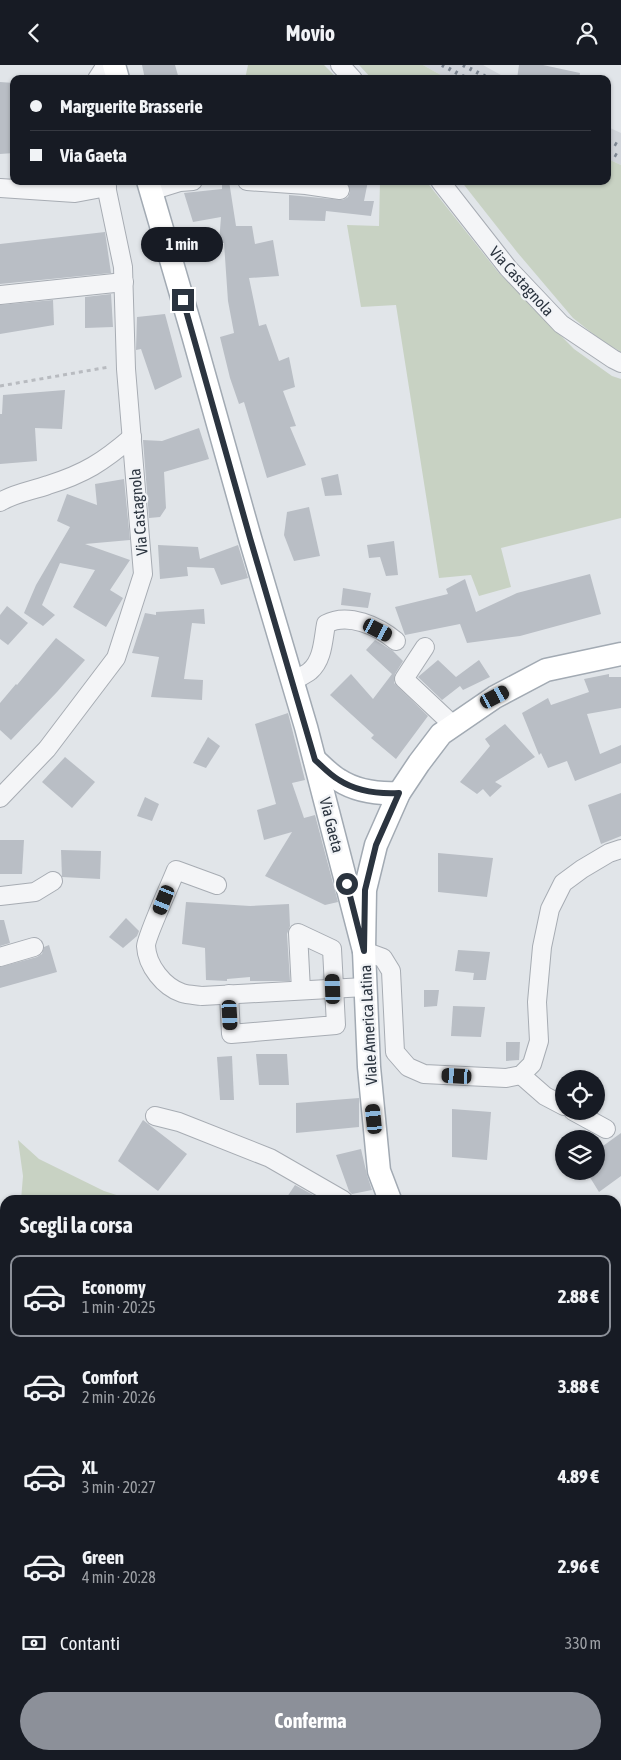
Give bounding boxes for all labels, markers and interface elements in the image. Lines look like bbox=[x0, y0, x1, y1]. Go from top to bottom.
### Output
icon: back bbox=[20, 19, 48, 47]
icon: person bbox=[573, 19, 601, 47]
text: Movio bbox=[286, 20, 335, 46]
text: Marguerite Brasserie bbox=[60, 95, 203, 117]
text: Via Gaeta bbox=[60, 144, 127, 166]
callout: 1 min bbox=[142, 227, 224, 263]
text: 1 min bbox=[166, 235, 198, 253]
street label: Via Castagnola bbox=[485, 243, 558, 320]
route end bbox=[172, 289, 194, 311]
street label: Via Castagnola bbox=[125, 468, 152, 556]
car bbox=[361, 617, 394, 643]
car bbox=[478, 683, 511, 711]
street label: Via Gaeta bbox=[316, 795, 348, 855]
route start bbox=[336, 873, 358, 895]
car bbox=[151, 883, 176, 917]
street label: Viale America Latina bbox=[356, 965, 380, 1085]
car bbox=[324, 974, 341, 1004]
car bbox=[221, 1000, 238, 1030]
car bbox=[441, 1068, 472, 1084]
map controls bbox=[555, 1070, 605, 1180]
button: locate bbox=[555, 1070, 605, 1120]
car bbox=[364, 1103, 383, 1135]
button: layers bbox=[555, 1130, 605, 1180]
text: Scegli la corsa bbox=[20, 1212, 133, 1238]
icon: car bbox=[22, 1274, 67, 1319]
text: Economy bbox=[82, 1276, 146, 1298]
text: 2.88 € bbox=[558, 1285, 599, 1307]
text: 1 min · 20:25 bbox=[82, 1298, 156, 1316]
icon: car bbox=[22, 1364, 67, 1409]
text: Comfort bbox=[82, 1366, 138, 1388]
text: 3.88 € bbox=[558, 1375, 599, 1397]
text: 2 min · 20:26 bbox=[82, 1388, 156, 1406]
icon: car bbox=[22, 1454, 67, 1499]
text: XL bbox=[82, 1456, 98, 1478]
text: 4.89 € bbox=[558, 1465, 599, 1487]
text: 3 min · 20:27 bbox=[82, 1478, 156, 1496]
icon: car bbox=[22, 1544, 67, 1589]
text: Green bbox=[82, 1546, 124, 1568]
text: 2.96 € bbox=[558, 1555, 599, 1577]
text: 4 min · 20:28 bbox=[82, 1568, 156, 1586]
icon: cash bbox=[20, 1629, 48, 1657]
text: Contanti bbox=[60, 1632, 120, 1654]
text: 330 m bbox=[565, 1634, 601, 1652]
button: Conferma bbox=[20, 1692, 601, 1750]

